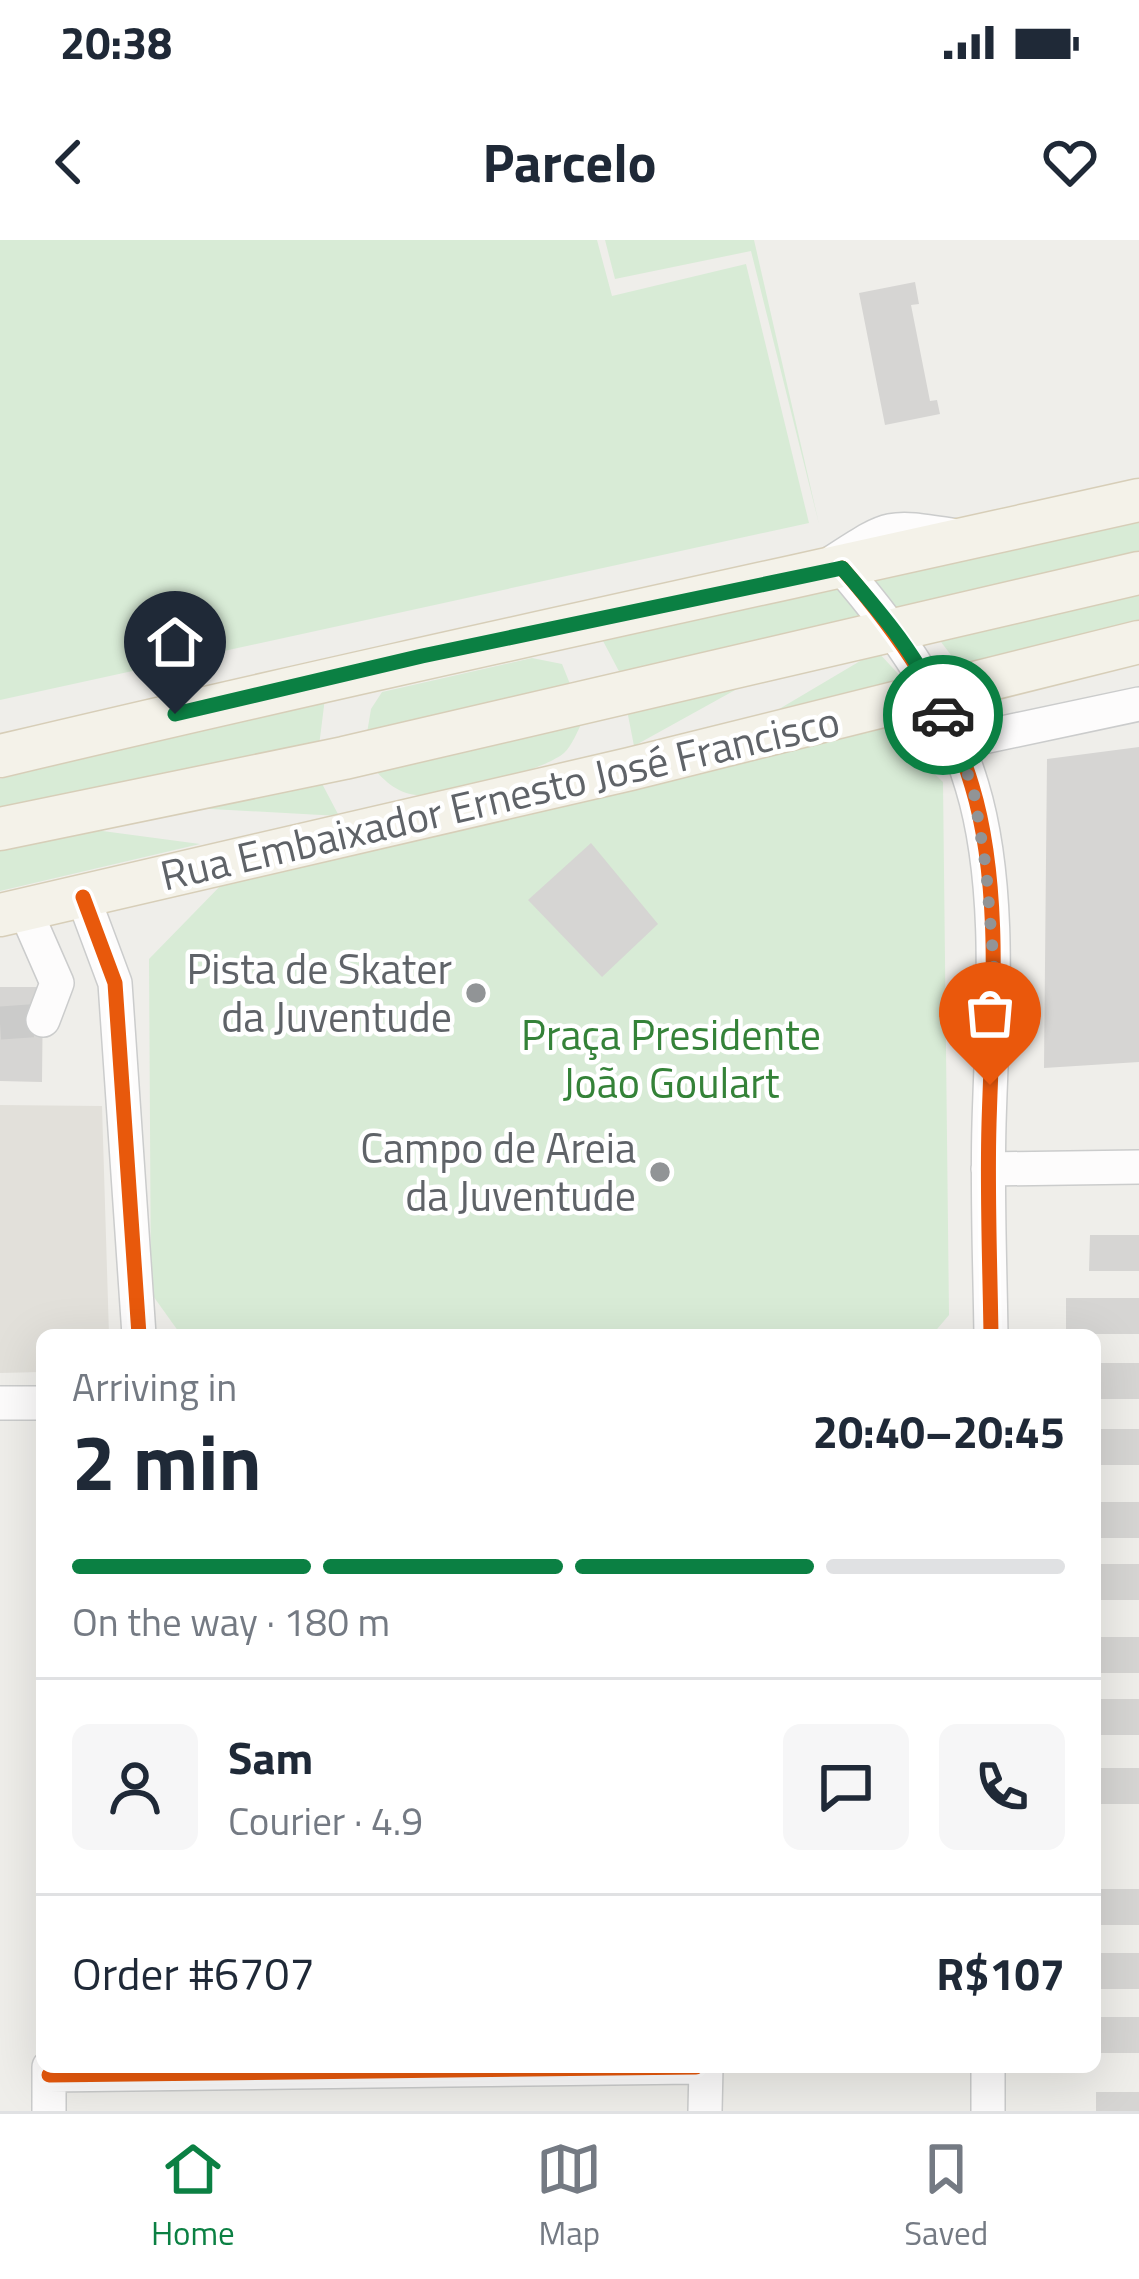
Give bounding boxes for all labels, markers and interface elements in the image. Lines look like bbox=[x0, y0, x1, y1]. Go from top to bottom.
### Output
text: 20:38 bbox=[60, 8, 172, 76]
text: Parcelo bbox=[483, 121, 656, 203]
icon: back bbox=[36, 129, 102, 195]
icon: heart bbox=[1037, 129, 1103, 195]
pin bbox=[124, 591, 226, 714]
icon: home bbox=[142, 609, 208, 675]
courier bbox=[883, 655, 1003, 775]
icon: car bbox=[910, 682, 976, 748]
street label: Rua Embaixador Ernesto José Francisco bbox=[154, 688, 846, 906]
place label: Pista de Skater da Juventude bbox=[186, 936, 452, 1048]
pin bbox=[939, 962, 1041, 1085]
marker: Pista de Skater da Juventude bbox=[463, 980, 489, 1006]
icon: bag bbox=[957, 980, 1023, 1046]
park label: Praça Presidente João Goulart bbox=[521, 1002, 821, 1114]
place label: Campo de Areia da Juventude bbox=[360, 1115, 636, 1227]
marker: Campo de Areia da Juventude bbox=[647, 1159, 673, 1185]
text: Arriving in bbox=[72, 1357, 237, 1416]
text: 20:40–20:45 bbox=[813, 1397, 1065, 1465]
text: 2 min bbox=[72, 1402, 262, 1520]
text: On the way · 180 m bbox=[72, 1592, 390, 1651]
text: Sam bbox=[228, 1723, 313, 1791]
button: person bbox=[72, 1724, 198, 1850]
button: chat bbox=[783, 1724, 909, 1850]
button: phone bbox=[939, 1724, 1065, 1850]
text: Courier · 4.9 bbox=[228, 1791, 423, 1850]
text: Order #6707 bbox=[72, 1939, 315, 2007]
text: R$107 bbox=[936, 1939, 1065, 2007]
tab: Home bbox=[151, 2136, 235, 2258]
tab: Map bbox=[536, 2136, 602, 2258]
tab: Saved bbox=[904, 2136, 988, 2258]

